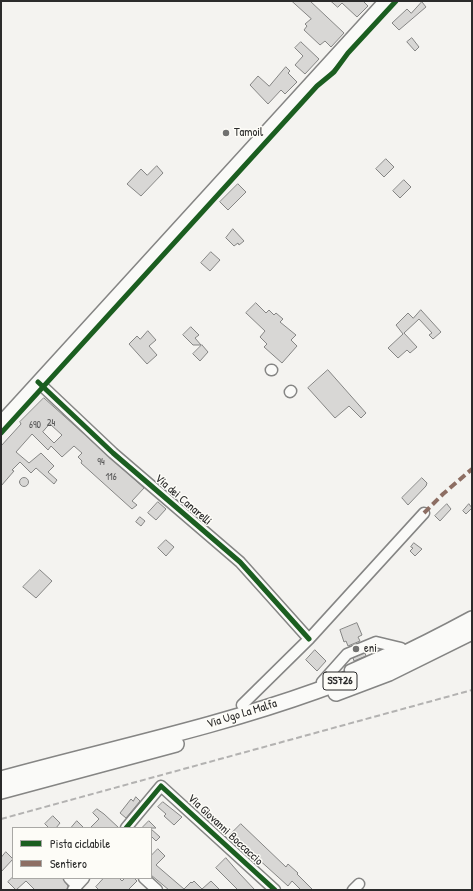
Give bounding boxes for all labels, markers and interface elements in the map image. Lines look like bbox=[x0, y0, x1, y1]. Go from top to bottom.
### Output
place label: Tamoil bbox=[234, 126, 263, 140]
marker: Tamoil bbox=[221, 128, 231, 138]
house number: 24 bbox=[47, 417, 55, 429]
house number: 690 bbox=[29, 419, 41, 431]
house number: 94 bbox=[97, 456, 105, 468]
house number: 116 bbox=[105, 471, 117, 483]
street label: Via dei Canarelli bbox=[152, 471, 214, 529]
place label: eni bbox=[364, 642, 377, 656]
marker: eni bbox=[351, 644, 361, 654]
road number: SS726 bbox=[323, 672, 357, 690]
street label: Via Ugo La Malfa bbox=[205, 697, 279, 731]
street label: Via Giovanni Boccaccio bbox=[184, 791, 266, 869]
legend bbox=[12, 827, 152, 879]
text: Pista ciclabile bbox=[50, 835, 110, 852]
text: Sentiero bbox=[50, 855, 87, 872]

